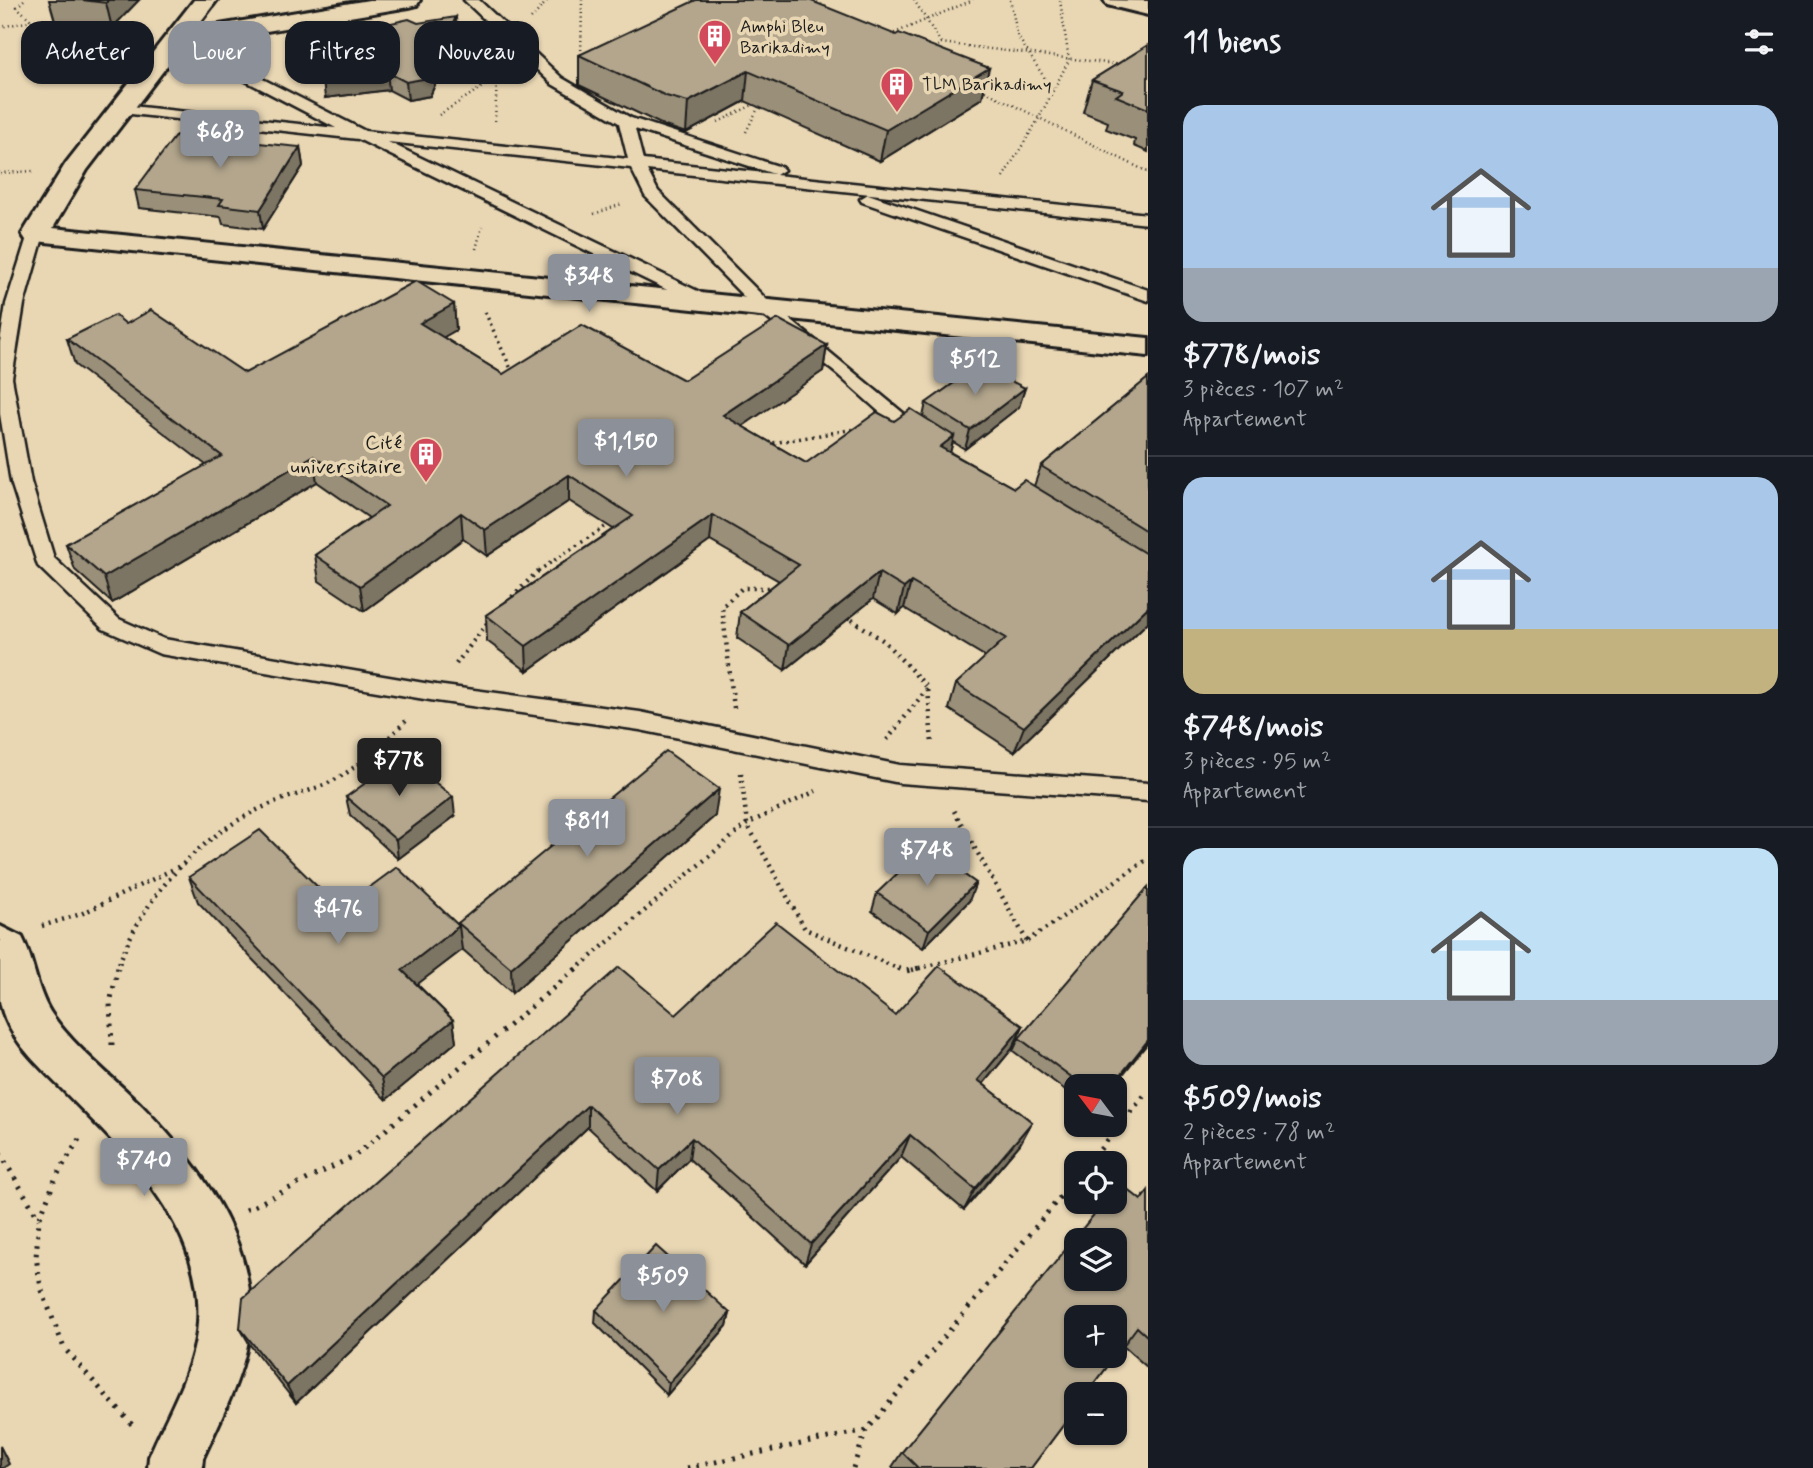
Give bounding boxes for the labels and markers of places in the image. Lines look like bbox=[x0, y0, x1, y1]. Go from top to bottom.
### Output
place label: Amphi Bleu Barikadimy bbox=[740, 15, 830, 60]
building icon: Amphi Bleu Barikadimy bbox=[696, 17, 734, 66]
building icon: TLM Barikadimy bbox=[878, 65, 916, 114]
place label: TLM Barikadimy bbox=[922, 73, 1052, 97]
pin: $683 bbox=[179, 110, 261, 170]
pin: $348 bbox=[548, 254, 630, 314]
pin: $512 bbox=[934, 338, 1016, 397]
pin: $1,150 bbox=[569, 420, 683, 479]
place label: Cité universitaire bbox=[290, 429, 402, 481]
building icon: Cité universitaire bbox=[407, 435, 445, 484]
pin: $778 bbox=[358, 738, 440, 798]
pin: $811 bbox=[546, 800, 628, 859]
pin: $748 bbox=[886, 828, 968, 888]
pin: $476 bbox=[297, 886, 379, 946]
pin: $708 bbox=[636, 1058, 718, 1117]
pin: $740 bbox=[103, 1138, 185, 1198]
pin: $509 bbox=[622, 1254, 704, 1314]

